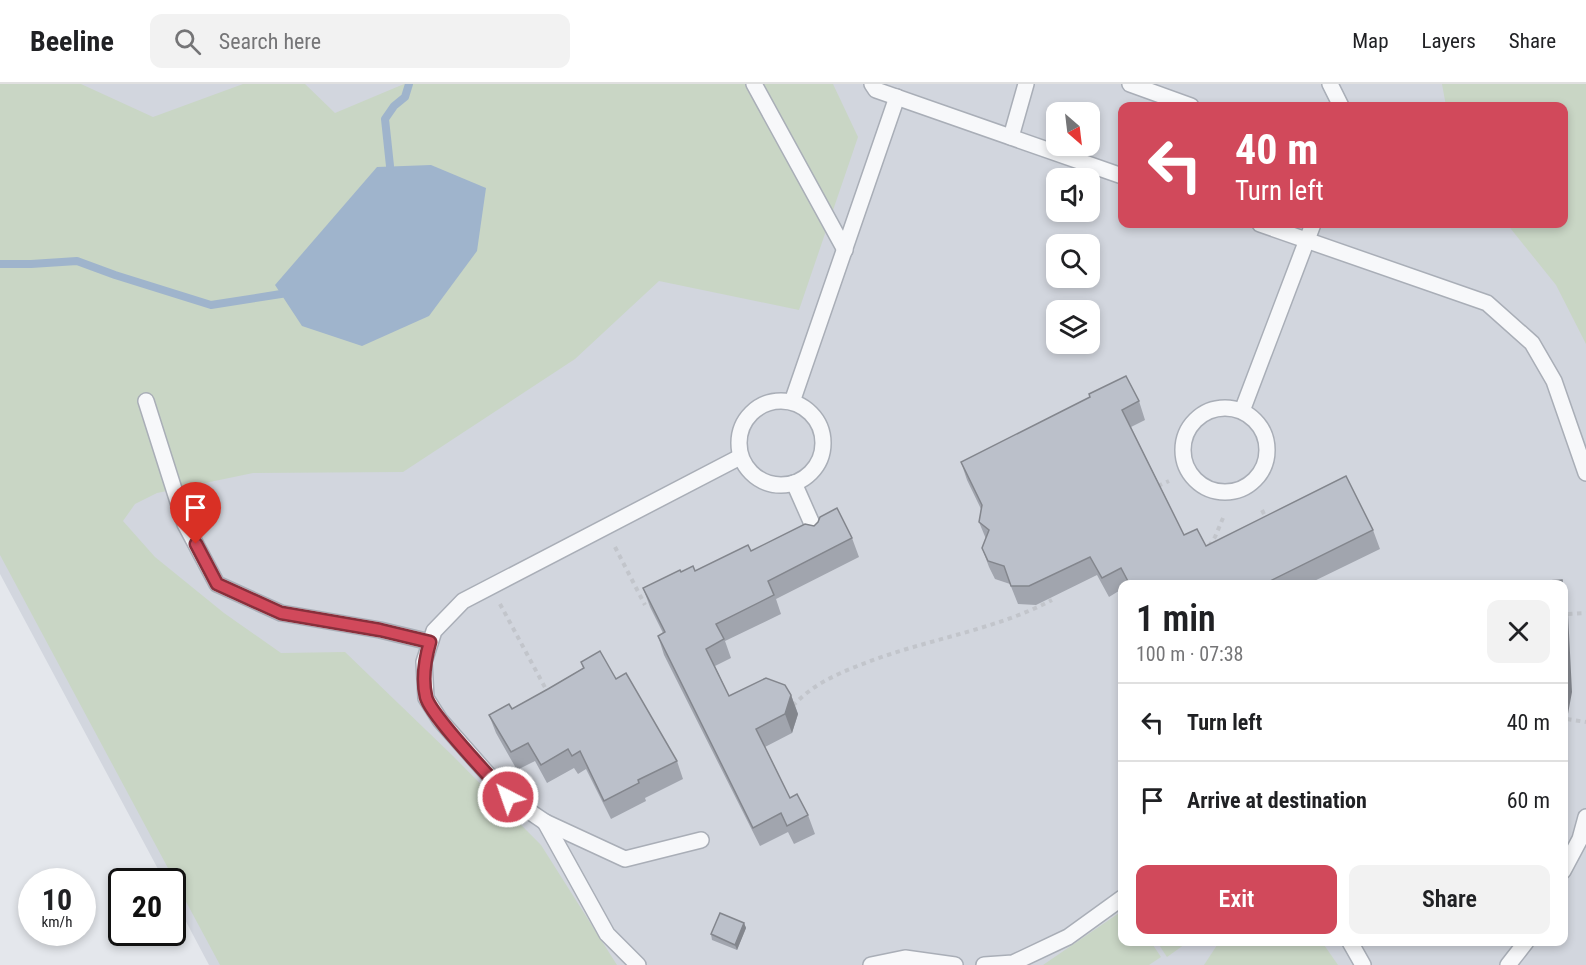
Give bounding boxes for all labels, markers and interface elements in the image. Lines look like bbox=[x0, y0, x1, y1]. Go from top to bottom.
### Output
search box bbox=[150, 14, 570, 68]
text: Beeline bbox=[30, 25, 114, 58]
icon: search bbox=[171, 25, 204, 58]
text: Search here bbox=[219, 29, 321, 54]
text: Map bbox=[1352, 29, 1389, 53]
text: Layers bbox=[1422, 29, 1476, 53]
text: Share bbox=[1509, 29, 1556, 53]
north arrow bbox=[1046, 102, 1100, 156]
map controls bbox=[1046, 102, 1100, 354]
text: 40 m bbox=[1235, 125, 1318, 174]
icon: left bbox=[1136, 126, 1214, 204]
button: sound bbox=[1046, 168, 1100, 222]
text: Turn left bbox=[1235, 175, 1324, 207]
button: search bbox=[1046, 234, 1100, 288]
button: layers bbox=[1046, 300, 1100, 354]
pin bbox=[170, 482, 221, 544]
icon: arrive bbox=[179, 491, 212, 524]
text: 1 min bbox=[1136, 598, 1216, 640]
button: close bbox=[1487, 600, 1550, 663]
text: 100 m · 07:38 bbox=[1136, 642, 1243, 666]
icon: left bbox=[1136, 706, 1169, 739]
text: Turn left bbox=[1187, 710, 1262, 735]
text: 40 m bbox=[1507, 710, 1550, 735]
position arrow bbox=[476, 765, 540, 829]
icon: arrive bbox=[1136, 784, 1169, 817]
text: Arrive at destination bbox=[1187, 788, 1367, 813]
text: 60 m bbox=[1507, 788, 1550, 813]
button: Exit bbox=[1136, 865, 1337, 934]
button: Share bbox=[1349, 865, 1550, 934]
speed limit sign: 20 bbox=[108, 868, 186, 946]
text: 10 bbox=[42, 882, 72, 917]
text: km/h bbox=[42, 913, 72, 931]

